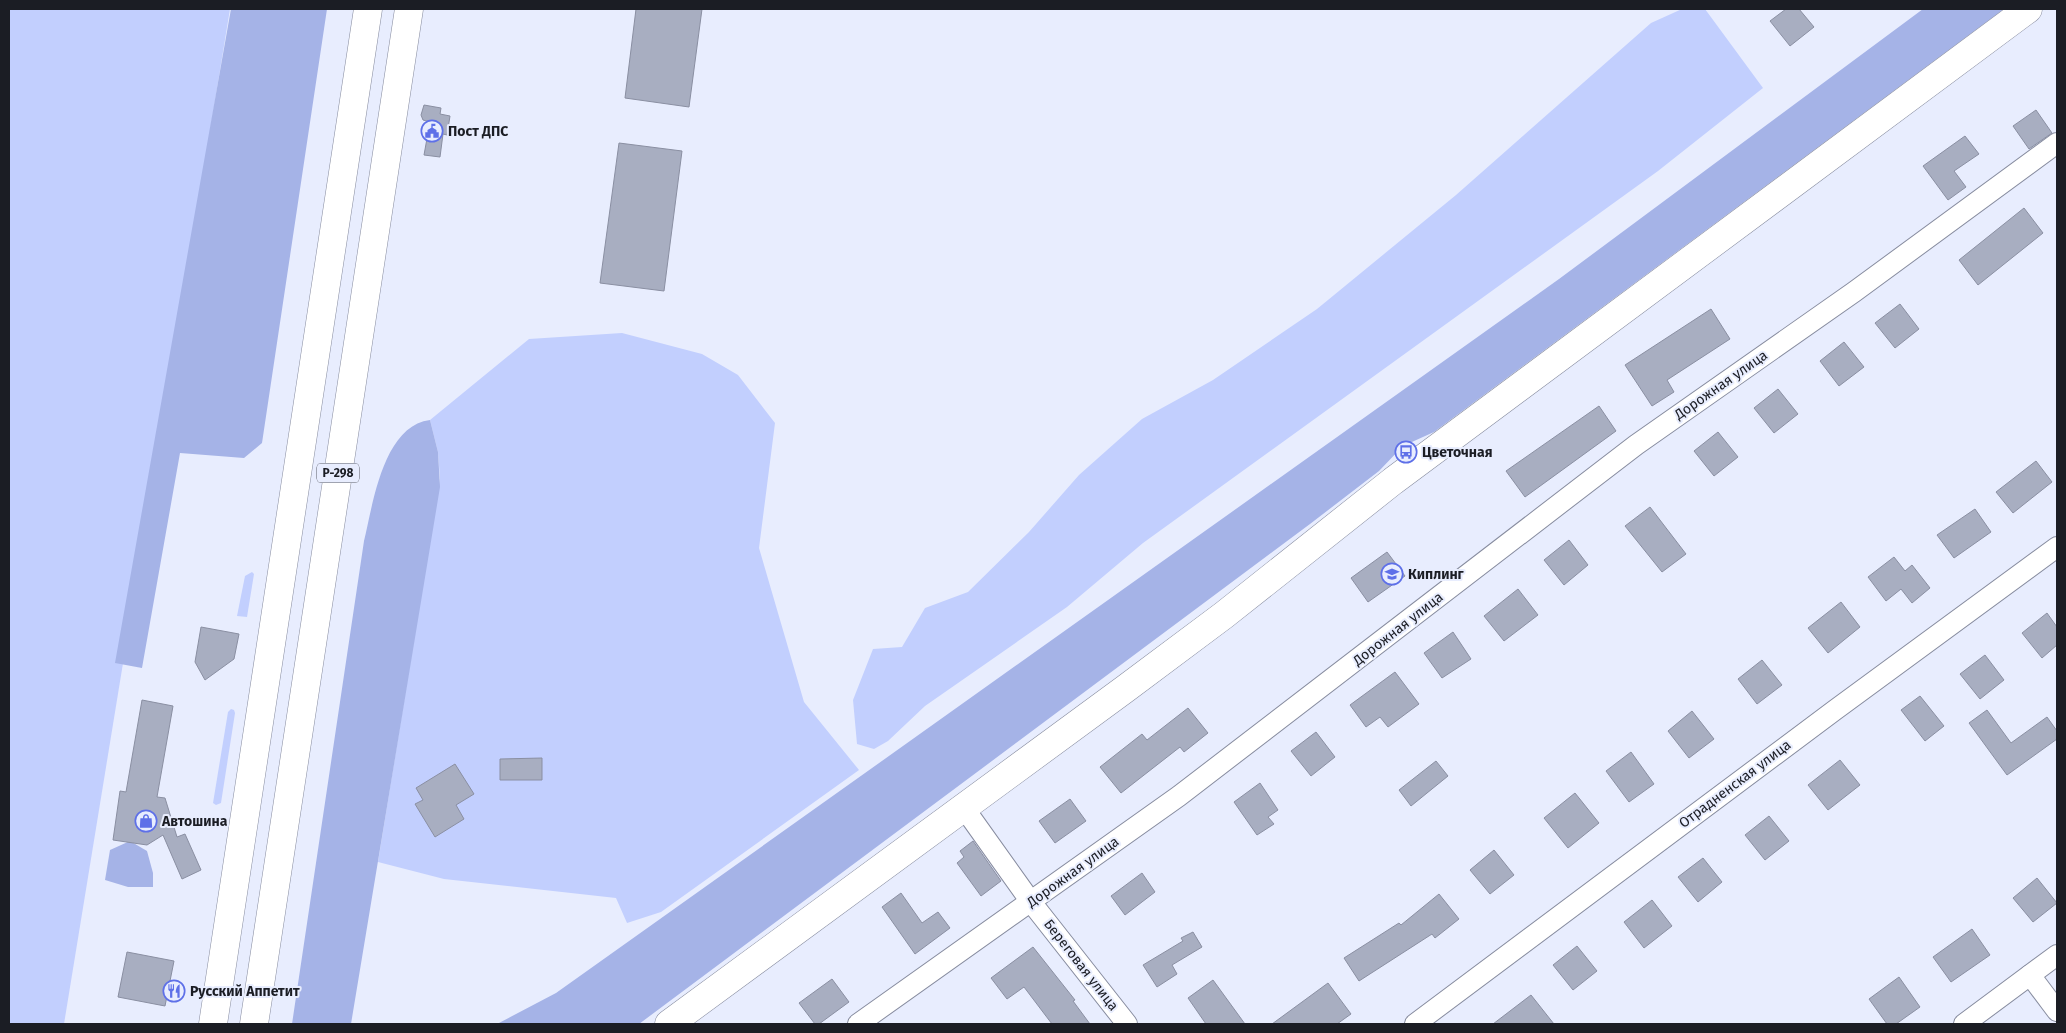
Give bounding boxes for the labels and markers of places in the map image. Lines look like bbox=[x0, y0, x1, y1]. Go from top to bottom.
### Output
public building icon: Пост ДПС bbox=[420, 119, 444, 143]
place label: Пост ДПС bbox=[448, 123, 508, 140]
bus stop icon: Цветочная bbox=[1394, 440, 1418, 464]
place label: Цветочная bbox=[1422, 444, 1493, 461]
school or university icon: Киплинг bbox=[1380, 562, 1404, 586]
place label: Киплинг bbox=[1408, 566, 1465, 583]
shop icon: Автошина bbox=[134, 809, 158, 833]
place label: Автошина bbox=[161, 813, 228, 830]
restaurant icon: Русский Аппетит bbox=[162, 979, 186, 1003]
place label: Русский Аппетит bbox=[190, 983, 300, 1000]

